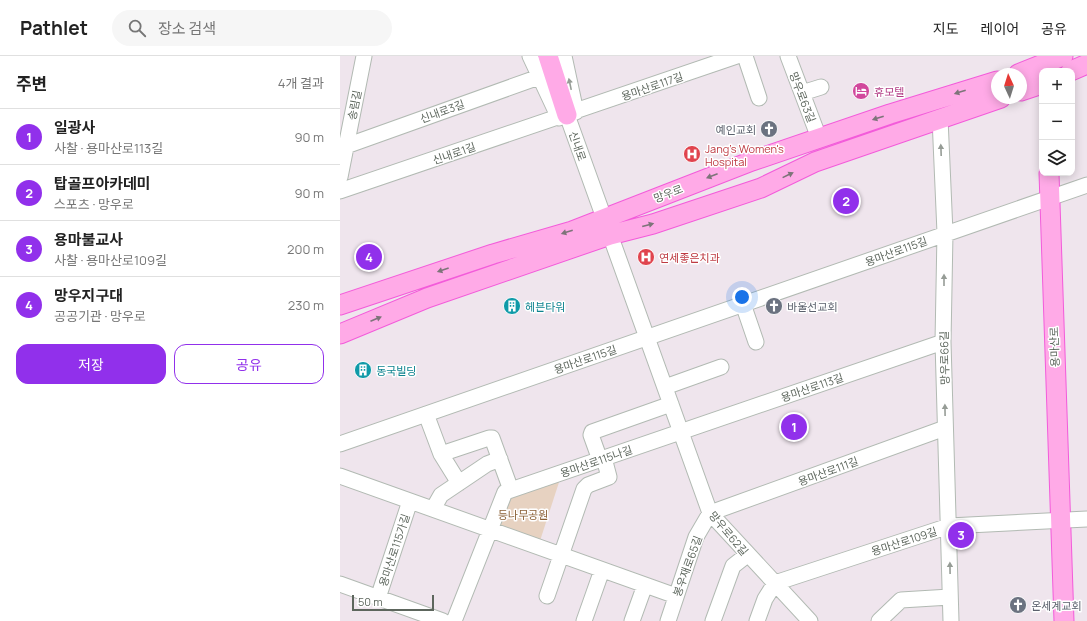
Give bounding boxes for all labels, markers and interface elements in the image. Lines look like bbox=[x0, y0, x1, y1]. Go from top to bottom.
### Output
search box bbox=[112, 10, 392, 46]
text: Pathlet bbox=[20, 15, 88, 41]
icon: search bbox=[126, 17, 148, 39]
text: 장소 검색 bbox=[158, 18, 216, 39]
text: 지도 bbox=[933, 19, 959, 38]
text: 레이어 bbox=[981, 19, 1019, 38]
text: 공유 bbox=[1041, 19, 1067, 38]
street label: 용마산로117길 bbox=[619, 68, 685, 104]
north arrow bbox=[991, 68, 1027, 104]
map controls bbox=[1039, 68, 1075, 176]
button: + bbox=[1039, 68, 1075, 104]
street label: 망우로63길 bbox=[786, 69, 820, 125]
text: 주변 bbox=[16, 72, 47, 95]
text: 4개 결과 bbox=[278, 74, 324, 92]
one-way arrow bbox=[566, 78, 572, 90]
hotel icon: 휴모텔 bbox=[851, 81, 871, 101]
place label: 휴모텔 bbox=[874, 84, 904, 99]
street label: 송림길 bbox=[344, 89, 364, 121]
one-way arrow bbox=[953, 90, 965, 96]
street label: 신내로3길 bbox=[418, 96, 466, 126]
button: − bbox=[1039, 104, 1075, 140]
one-way arrow bbox=[872, 115, 884, 121]
text: 일광사 bbox=[54, 117, 95, 138]
church icon: 예인교회 bbox=[759, 119, 779, 139]
place label: 예인교회 bbox=[716, 122, 756, 137]
text: 1 bbox=[26, 128, 32, 146]
text: 90 m bbox=[294, 128, 324, 146]
street label: 신내로 bbox=[566, 129, 590, 163]
text: 사찰 · 용마산로113길 bbox=[54, 139, 163, 157]
street label: 신내로1길 bbox=[430, 139, 478, 167]
button: layers bbox=[1039, 140, 1075, 176]
place label: Jang's Women's Hospital bbox=[705, 141, 784, 169]
hospital icon: Jang's Women's Hospital bbox=[682, 144, 702, 164]
one-way arrow bbox=[938, 144, 945, 156]
one-way arrow bbox=[783, 172, 794, 178]
text: 탑골프아카데미 bbox=[54, 173, 151, 194]
one-way arrow bbox=[706, 173, 718, 179]
street label: 망우로 bbox=[651, 181, 685, 205]
text: 2 bbox=[25, 184, 33, 202]
text: 90 m bbox=[294, 184, 324, 202]
pin: 2 bbox=[833, 186, 859, 216]
text: 스포츠 · 망우로 bbox=[54, 195, 134, 213]
one-way arrow bbox=[642, 222, 654, 228]
text: 용마불교사 bbox=[54, 229, 123, 250]
one-way arrow bbox=[561, 229, 573, 235]
street label: 용마산로115길 bbox=[863, 233, 929, 269]
text: 3 bbox=[25, 240, 33, 258]
text: 200 m bbox=[287, 240, 324, 258]
pin: 4 bbox=[356, 242, 382, 272]
hospital icon: 연세좋은치과 bbox=[636, 247, 656, 267]
place label: 연세좋은치과 bbox=[659, 250, 720, 265]
text: 사찰 · 용마산로109길 bbox=[54, 251, 167, 269]
one-way arrow bbox=[437, 268, 449, 274]
one-way arrow bbox=[941, 274, 948, 286]
text: 망우지구대 bbox=[54, 285, 123, 306]
your location bbox=[732, 287, 752, 307]
text: 4 bbox=[25, 296, 33, 314]
text: 230 m bbox=[288, 296, 324, 314]
building icon: 헤븐타워 bbox=[502, 296, 522, 316]
church icon: 바울선교회 bbox=[764, 296, 784, 316]
place label: 헤븐타워 bbox=[525, 299, 565, 314]
place label: 바울선교회 bbox=[787, 299, 838, 314]
text: 공공기관 · 망우로 bbox=[54, 307, 146, 325]
one-way arrow bbox=[370, 316, 382, 323]
street label: 용마산로 bbox=[1046, 327, 1062, 367]
street label: 망우로66길 bbox=[936, 331, 952, 385]
street label: 용마산로115길 bbox=[552, 341, 618, 377]
button: 저장 bbox=[16, 344, 166, 384]
button: 공유 bbox=[174, 344, 324, 384]
building icon: 동국빌딩 bbox=[353, 360, 373, 380]
place label: 동국빌딩 bbox=[376, 363, 416, 378]
street label: 용마산로113길 bbox=[779, 369, 845, 405]
one-way arrow bbox=[942, 403, 948, 416]
pin: 1 bbox=[781, 412, 807, 442]
street label: 용마산로115나길 bbox=[558, 442, 634, 480]
street label: 용마산로111길 bbox=[796, 453, 860, 489]
park label: 등나무공원 bbox=[498, 507, 548, 522]
street label: 망우로62길 bbox=[706, 508, 752, 558]
street label: 용마산로115가길 bbox=[375, 512, 413, 588]
pin: 3 bbox=[948, 520, 974, 550]
street label: 용마산로109길 bbox=[869, 523, 939, 559]
street label: 봉우재로65길 bbox=[669, 533, 705, 599]
one-way arrow bbox=[946, 562, 953, 574]
scale bar bbox=[352, 593, 434, 612]
text: 50 m bbox=[358, 594, 383, 609]
church icon: 온세계교회 bbox=[1008, 595, 1028, 615]
place label: 온세계교회 bbox=[1031, 598, 1082, 613]

